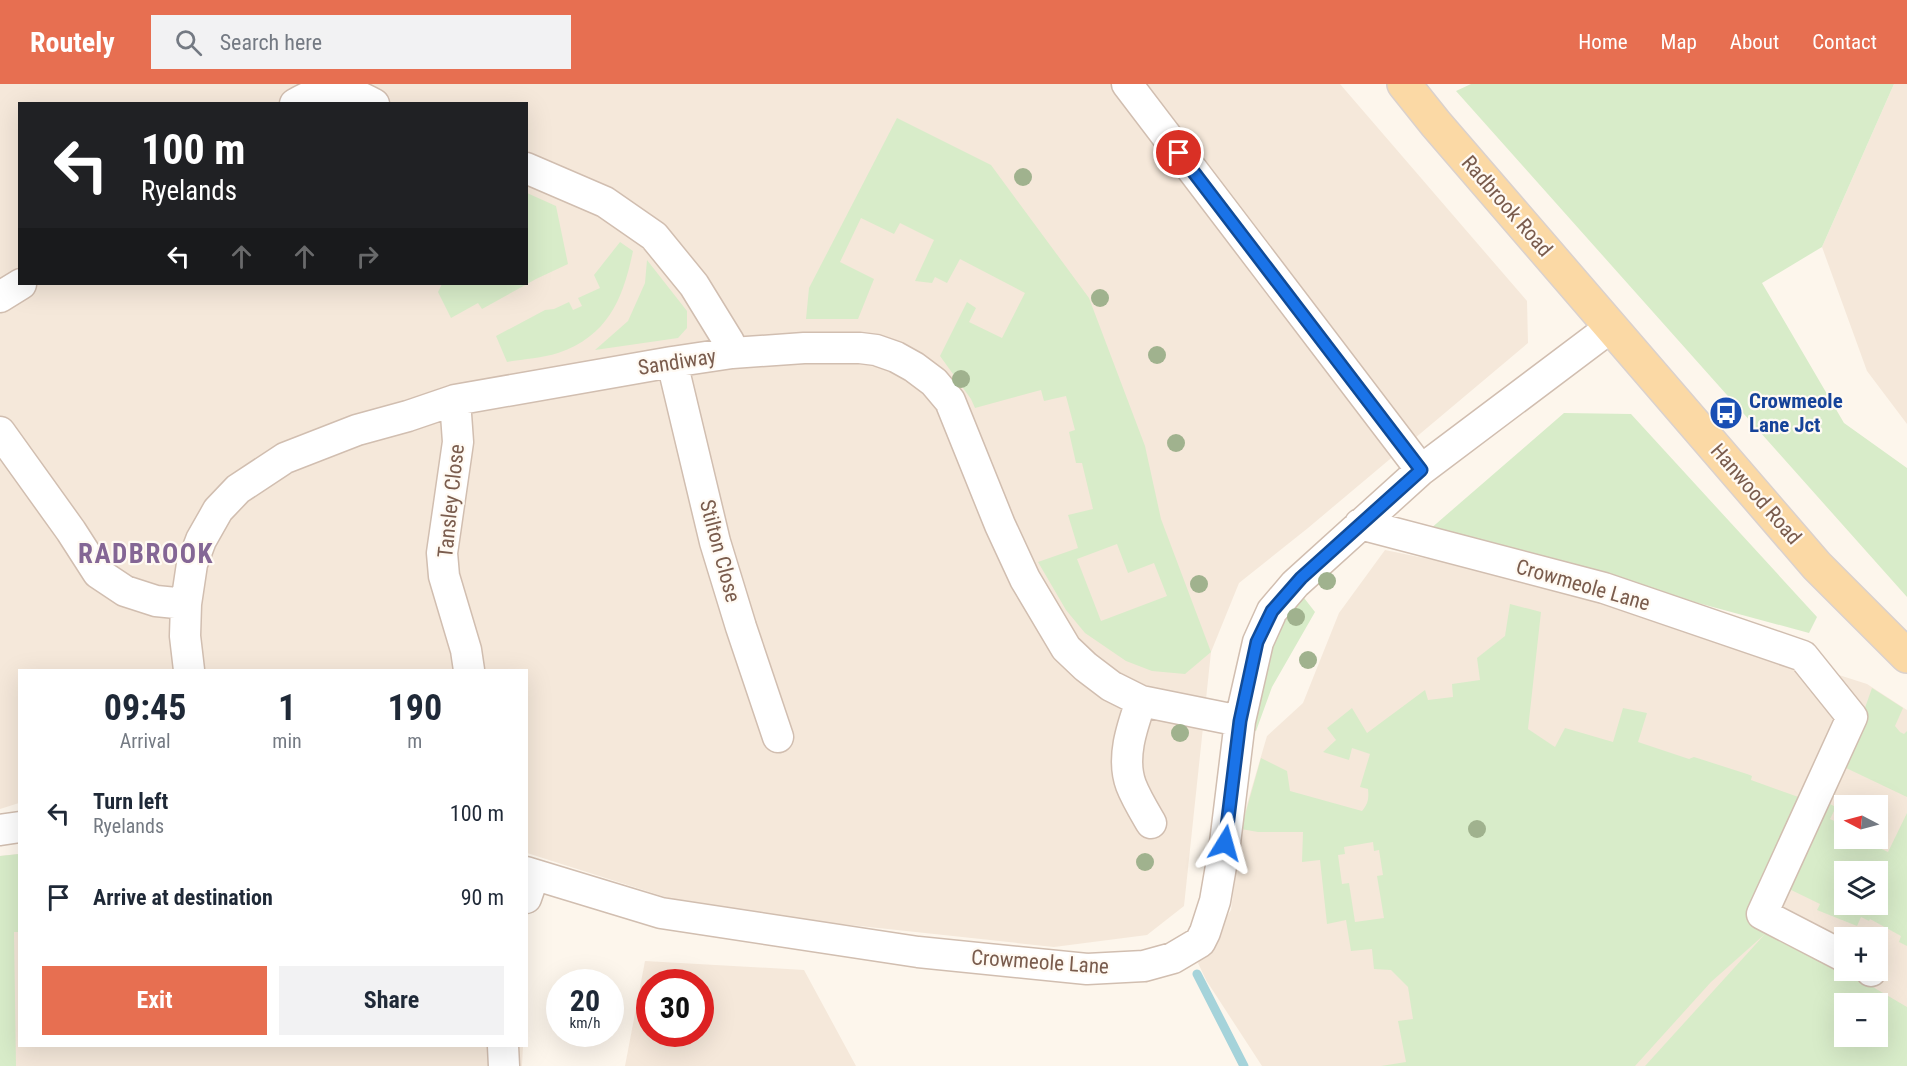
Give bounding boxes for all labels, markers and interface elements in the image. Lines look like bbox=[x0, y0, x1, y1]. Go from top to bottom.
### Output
search box bbox=[151, 15, 571, 69]
text: Routely bbox=[30, 26, 115, 59]
icon: search bbox=[172, 26, 205, 59]
text: Search here bbox=[220, 30, 322, 55]
text: Home bbox=[1578, 30, 1628, 54]
text: Map bbox=[1661, 30, 1697, 54]
text: About bbox=[1730, 30, 1779, 54]
text: Contact bbox=[1812, 30, 1877, 54]
text: 100 m bbox=[141, 125, 246, 174]
icon: left bbox=[42, 126, 120, 204]
pin bbox=[1153, 127, 1204, 178]
icon: arrive bbox=[1162, 136, 1195, 169]
street label: Radbrook Road bbox=[1457, 151, 1557, 261]
text: Ryelands bbox=[141, 175, 237, 207]
icon: left bbox=[162, 240, 195, 273]
icon: ahead bbox=[225, 240, 258, 273]
icon: ahead bbox=[288, 240, 321, 273]
icon: right bbox=[351, 240, 384, 273]
street label: Sandiway bbox=[636, 344, 718, 380]
place label: Crowmeole Lane Jct bbox=[1749, 389, 1843, 437]
bus stop icon: Crowmeole Lane Jct bbox=[1708, 395, 1744, 431]
street label: Hanwood Road bbox=[1706, 439, 1806, 549]
street label: Tansley Close bbox=[433, 443, 469, 559]
street label: Stilton Close bbox=[695, 497, 745, 605]
district label: RADBROOK bbox=[78, 538, 214, 570]
street label: Crowmeole Lane bbox=[1513, 554, 1653, 616]
text: 09:45 bbox=[104, 687, 186, 729]
text: 1 bbox=[278, 687, 296, 729]
text: 190 bbox=[388, 687, 442, 729]
text: Arrival bbox=[120, 729, 171, 753]
text: min bbox=[272, 729, 302, 753]
text: m bbox=[407, 729, 422, 753]
text: Turn left bbox=[93, 789, 168, 814]
north arrow bbox=[1834, 795, 1888, 849]
map controls bbox=[1834, 795, 1888, 1047]
icon: left bbox=[42, 797, 75, 830]
text: 100 m bbox=[450, 801, 504, 826]
position arrow bbox=[1193, 811, 1257, 875]
text: Ryelands bbox=[93, 814, 164, 838]
button: layers bbox=[1834, 861, 1888, 915]
icon: arrive bbox=[42, 881, 75, 914]
text: Arrive at destination bbox=[93, 885, 273, 910]
text: 90 m bbox=[461, 885, 504, 910]
button: + bbox=[1834, 927, 1888, 981]
street label: Crowmeole Lane bbox=[970, 945, 1110, 979]
button: Exit bbox=[42, 966, 267, 1035]
button: Share bbox=[279, 966, 504, 1035]
speed limit sign: 30 bbox=[636, 969, 714, 1047]
text: 20 bbox=[570, 983, 600, 1018]
button: − bbox=[1834, 993, 1888, 1047]
text: km/h bbox=[570, 1014, 600, 1032]

